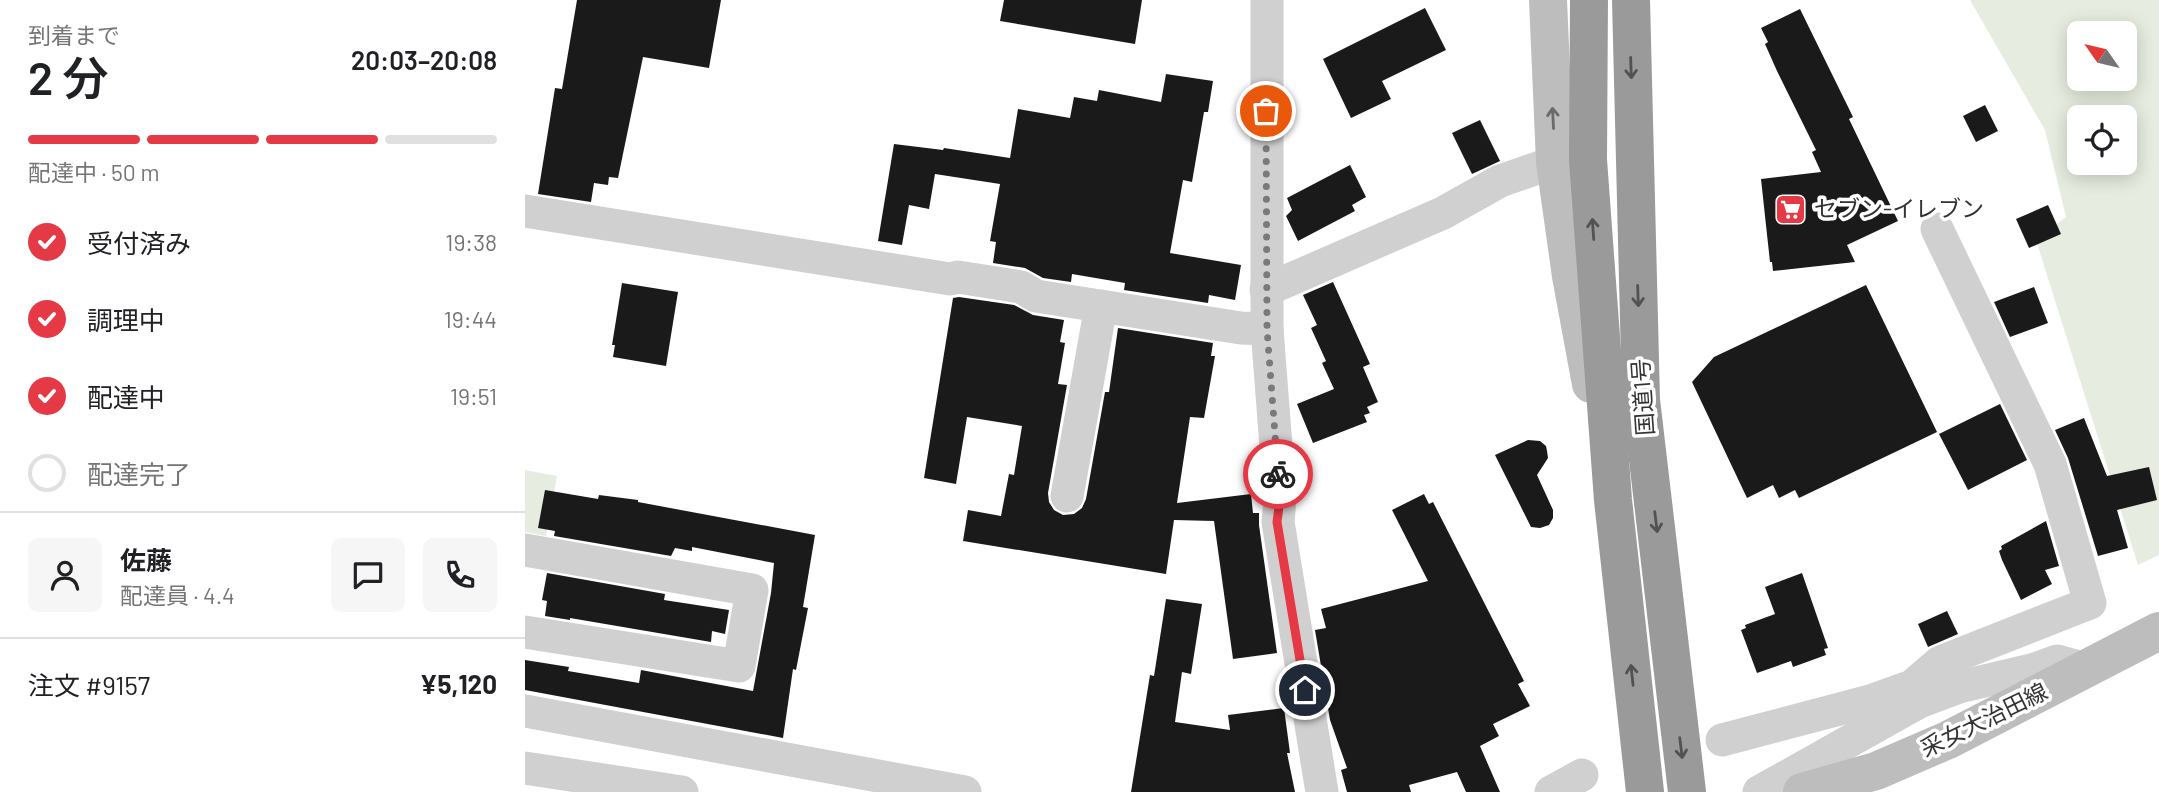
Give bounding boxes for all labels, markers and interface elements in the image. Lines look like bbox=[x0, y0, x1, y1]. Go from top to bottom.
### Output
text: 到着まで bbox=[28, 21, 120, 49]
north arrow bbox=[2067, 21, 2137, 91]
map controls bbox=[2067, 21, 2137, 175]
text: 20:03–20:08 bbox=[351, 44, 497, 75]
text: 2 分 bbox=[28, 49, 109, 104]
one-way arrow bbox=[1624, 56, 1638, 79]
pin bbox=[1236, 81, 1296, 141]
icon: bag bbox=[1247, 92, 1285, 130]
button: locate bbox=[2067, 105, 2137, 175]
one-way arrow bbox=[1546, 108, 1559, 130]
text: 配達中 · 50 m bbox=[28, 158, 159, 186]
supermarket icon: セブン-イレブン bbox=[1774, 192, 1808, 226]
place label: セブン-イレブン bbox=[1814, 194, 1984, 222]
one-way arrow bbox=[1586, 218, 1599, 241]
icon: check bbox=[28, 223, 66, 261]
text: 受付済み bbox=[87, 227, 191, 258]
text: 19:38 bbox=[445, 228, 497, 256]
one-way arrow bbox=[1631, 284, 1645, 307]
icon: check bbox=[28, 300, 66, 338]
text: 調理中 bbox=[87, 304, 165, 335]
text: 19:44 bbox=[444, 305, 497, 333]
street label: 国道1号 bbox=[1625, 358, 1659, 436]
icon: check bbox=[28, 377, 66, 415]
text: 配達中 bbox=[87, 381, 165, 412]
text: 19:51 bbox=[450, 382, 497, 410]
courier bbox=[1243, 439, 1313, 509]
icon: bike bbox=[1259, 455, 1297, 493]
text: 配達完了 bbox=[87, 458, 191, 489]
one-way arrow bbox=[1649, 510, 1662, 533]
button: person bbox=[28, 538, 102, 612]
button: chat bbox=[331, 538, 405, 612]
button: phone bbox=[423, 538, 497, 612]
text: 佐藤 bbox=[120, 544, 172, 575]
text: 配達員 · 4.4 bbox=[120, 581, 235, 609]
pin bbox=[1275, 660, 1335, 720]
one-way arrow bbox=[1625, 665, 1638, 687]
text: ¥5,120 bbox=[420, 668, 497, 699]
text: 注文 #9157 bbox=[28, 669, 150, 700]
icon: home bbox=[1286, 671, 1324, 709]
street label: 采女大治田線 bbox=[1915, 676, 2052, 762]
one-way arrow bbox=[1675, 736, 1688, 759]

